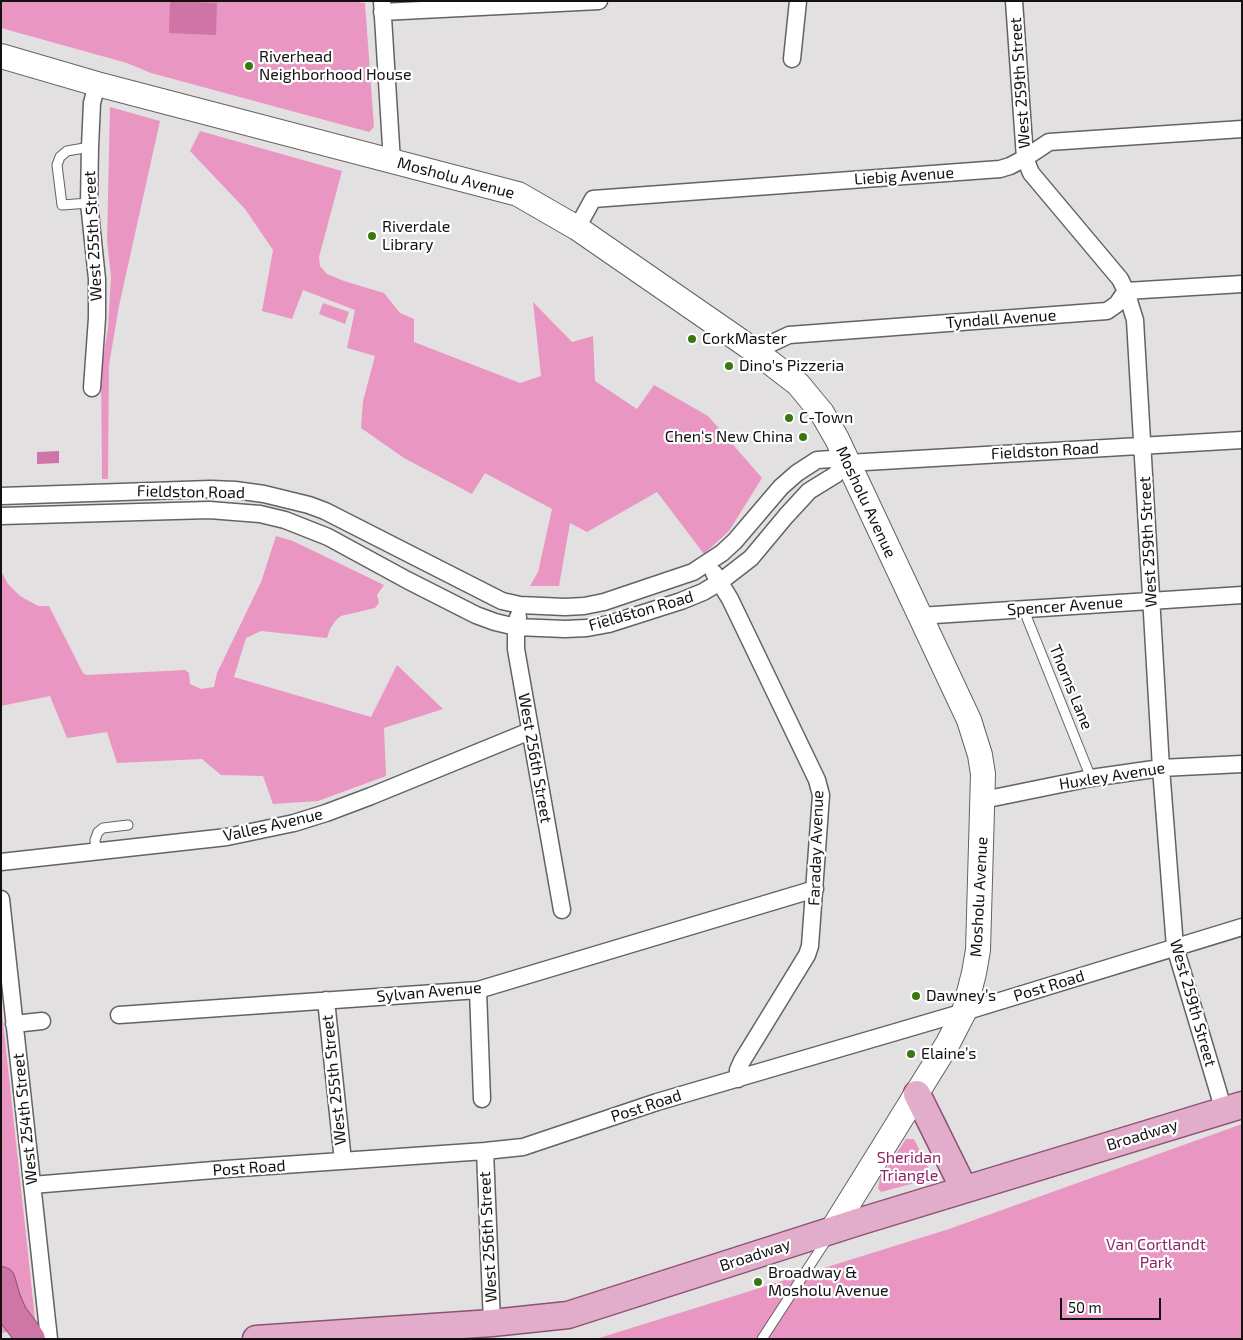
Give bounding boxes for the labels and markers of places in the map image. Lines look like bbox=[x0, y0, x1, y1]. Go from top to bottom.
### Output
place label: Riverhead Neighborhood House bbox=[259, 47, 412, 85]
marker: Riverhead Neighborhood House bbox=[243, 60, 255, 72]
place label: Riverdale Library bbox=[382, 217, 450, 255]
marker: Riverdale Library bbox=[366, 230, 378, 242]
place label: CorkMaster bbox=[702, 329, 787, 349]
marker: CorkMaster bbox=[686, 333, 698, 345]
place label: Dino's Pizzeria bbox=[739, 356, 844, 376]
marker: Dino's Pizzeria bbox=[723, 360, 735, 372]
place label: C-Town bbox=[799, 408, 853, 428]
marker: C-Town bbox=[783, 412, 795, 424]
place label: Chen‘s New China bbox=[665, 427, 793, 447]
marker: Chen‘s New China bbox=[797, 431, 809, 443]
place label: Dawney’s bbox=[926, 986, 996, 1006]
marker: Dawney’s bbox=[910, 990, 922, 1002]
place label: Elaine’s bbox=[921, 1044, 976, 1064]
marker: Elaine’s bbox=[905, 1048, 917, 1060]
place label: Broadway & Mosholu Avenue bbox=[768, 1263, 889, 1301]
marker: Broadway & Mosholu Avenue bbox=[752, 1276, 764, 1288]

